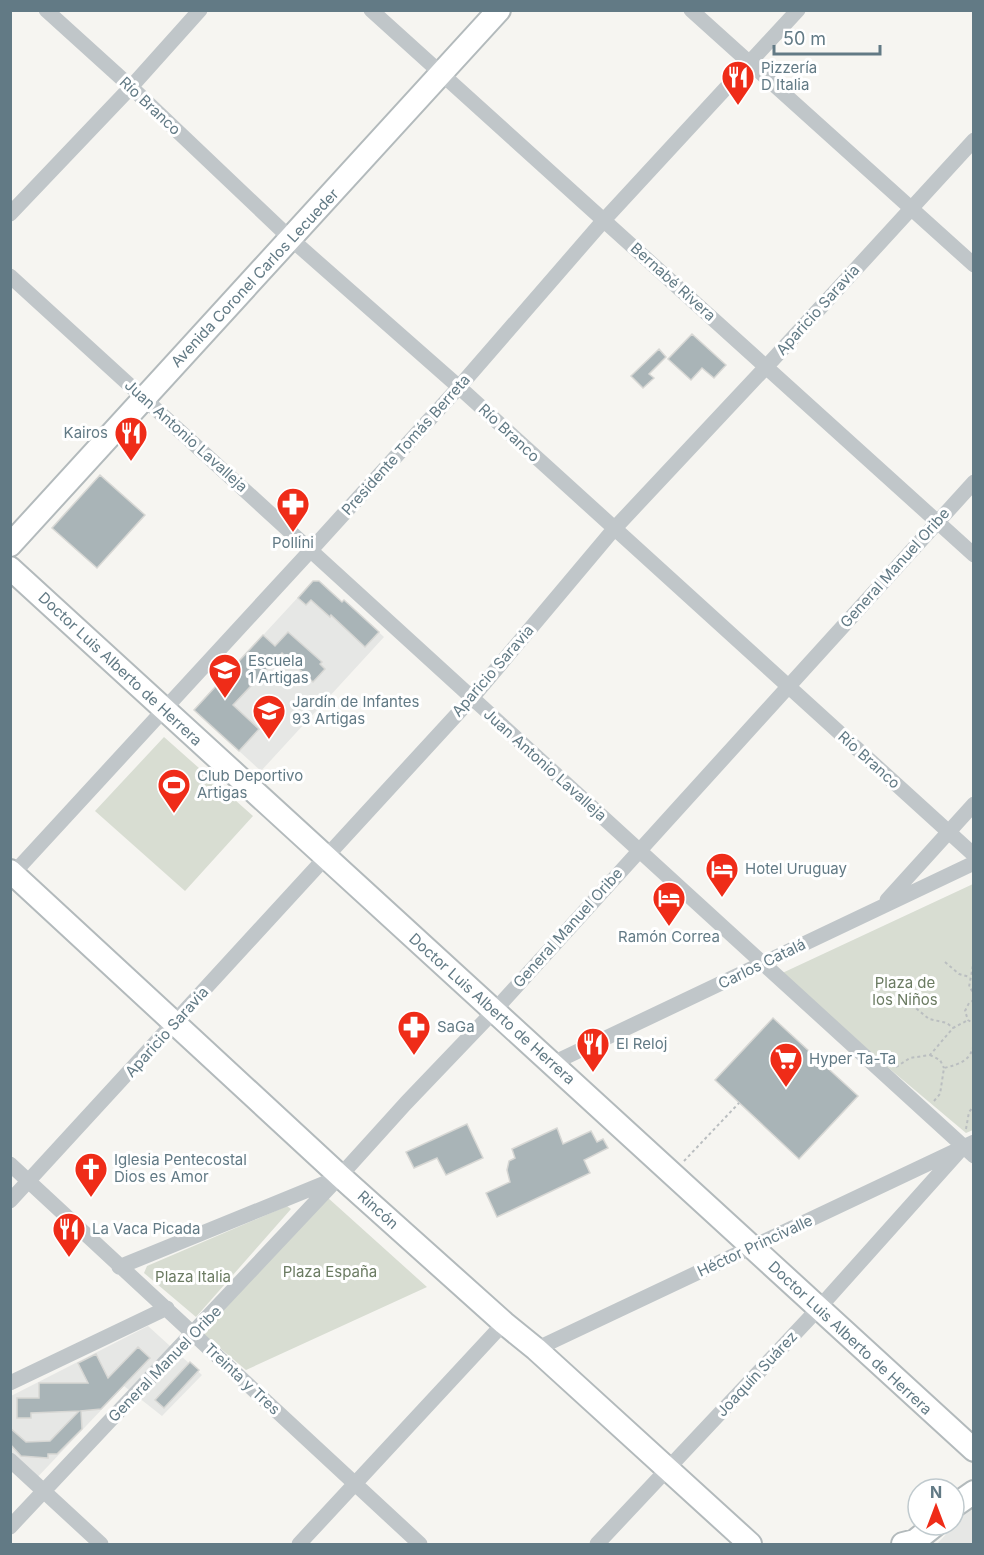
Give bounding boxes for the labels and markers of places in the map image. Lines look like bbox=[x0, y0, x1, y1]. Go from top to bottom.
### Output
place label: Pizzería D Italia bbox=[761, 58, 817, 94]
restaurant icon: Pizzería D Italia bbox=[720, 59, 756, 106]
restaurant icon: Kairos bbox=[113, 415, 149, 462]
place label: Kairos bbox=[64, 423, 108, 442]
pharmacy icon: Pollini bbox=[275, 486, 311, 533]
place label: Pollini bbox=[272, 533, 314, 552]
place label: Escuela 1 Artigas bbox=[248, 651, 309, 687]
school or university icon: Escuela 1 Artigas bbox=[207, 652, 243, 699]
place label: Jardín de Infantes 93 Artigas bbox=[292, 692, 419, 728]
school or university icon: Jardín de Infantes 93 Artigas bbox=[251, 693, 287, 740]
place label: Club Deportivo Artigas bbox=[197, 766, 303, 802]
sports icon: Club Deportivo Artigas bbox=[156, 767, 192, 814]
hotel icon: Hotel Uruguay bbox=[704, 851, 740, 898]
place label: Hotel Uruguay bbox=[745, 859, 847, 878]
hotel icon: Ramón Correa bbox=[651, 880, 687, 927]
place label: Ramón Correa bbox=[618, 927, 720, 946]
pharmacy icon: SaGa bbox=[396, 1009, 432, 1056]
place label: SaGa bbox=[437, 1017, 475, 1036]
restaurant icon: El Reloj bbox=[575, 1026, 611, 1073]
place label: El Reloj bbox=[616, 1034, 667, 1053]
supermarket icon: Hyper Ta-Ta bbox=[768, 1041, 804, 1088]
place label: Hyper Ta-Ta bbox=[809, 1049, 896, 1068]
place label: Iglesia Pentecostal Dios es Amor bbox=[114, 1150, 247, 1186]
church icon: Iglesia Pentecostal Dios es Amor bbox=[73, 1151, 109, 1198]
restaurant icon: La Vaca Picada bbox=[51, 1211, 87, 1258]
place label: La Vaca Picada bbox=[92, 1219, 200, 1238]

